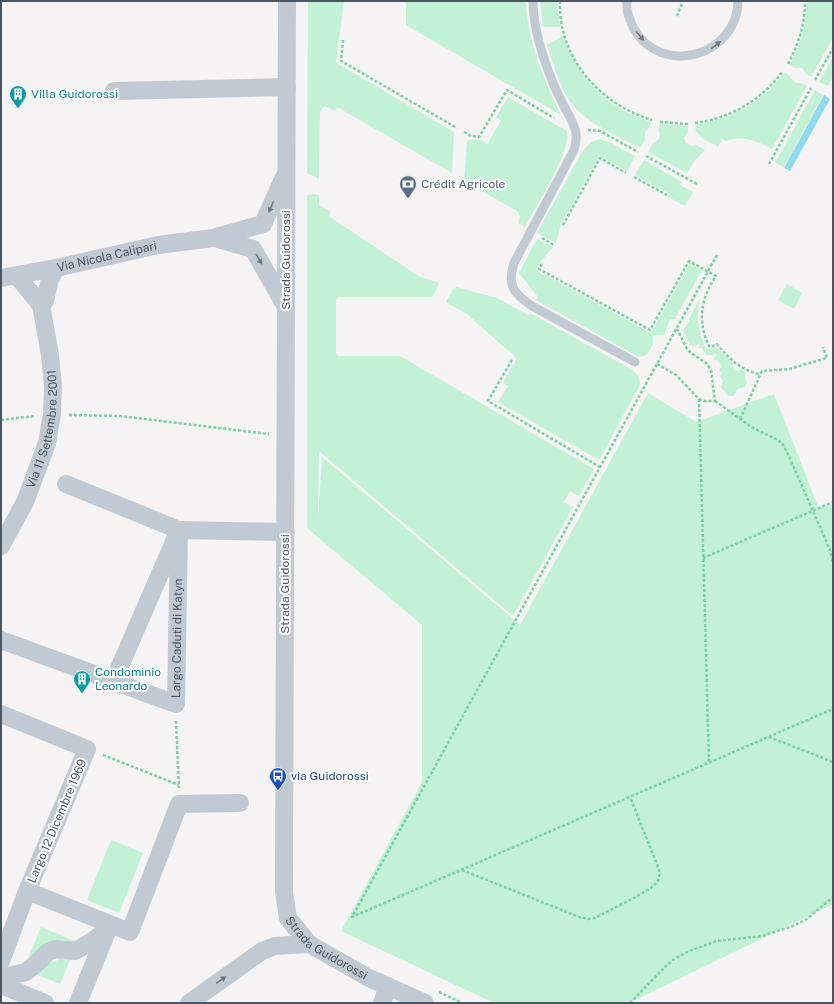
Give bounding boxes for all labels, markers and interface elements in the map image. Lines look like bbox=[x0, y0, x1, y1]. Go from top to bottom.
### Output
one-way arrow bbox=[636, 31, 645, 42]
one-way arrow bbox=[711, 41, 721, 49]
building icon: Villa Guidorossi bbox=[8, 84, 28, 109]
place label: Villa Guidorossi bbox=[31, 87, 118, 101]
bank icon: Crédit Agricole bbox=[398, 174, 418, 199]
place label: Crédit Agricole bbox=[421, 177, 506, 191]
one-way arrow bbox=[268, 201, 274, 212]
street label: Strada Guidorossi bbox=[279, 210, 293, 310]
street label: Via Nicola Calipari bbox=[56, 238, 158, 275]
one-way arrow bbox=[255, 253, 262, 265]
street label: Via 11 Settembre 2001 bbox=[24, 369, 60, 490]
street label: Strada Guidorossi bbox=[278, 534, 292, 634]
street label: Largo Caduti di Katyn bbox=[169, 578, 185, 698]
place label: Condominio Leonardo bbox=[95, 665, 161, 693]
building icon: Condominio Leonardo bbox=[72, 669, 92, 694]
street label: Largo 12 Dicembre 1969 bbox=[25, 757, 89, 885]
bus stop icon: via Guidorossi bbox=[268, 766, 288, 791]
place label: via Guidorossi bbox=[291, 769, 369, 783]
street label: Strada Guidorossi bbox=[282, 914, 370, 983]
one-way arrow bbox=[215, 976, 226, 984]

